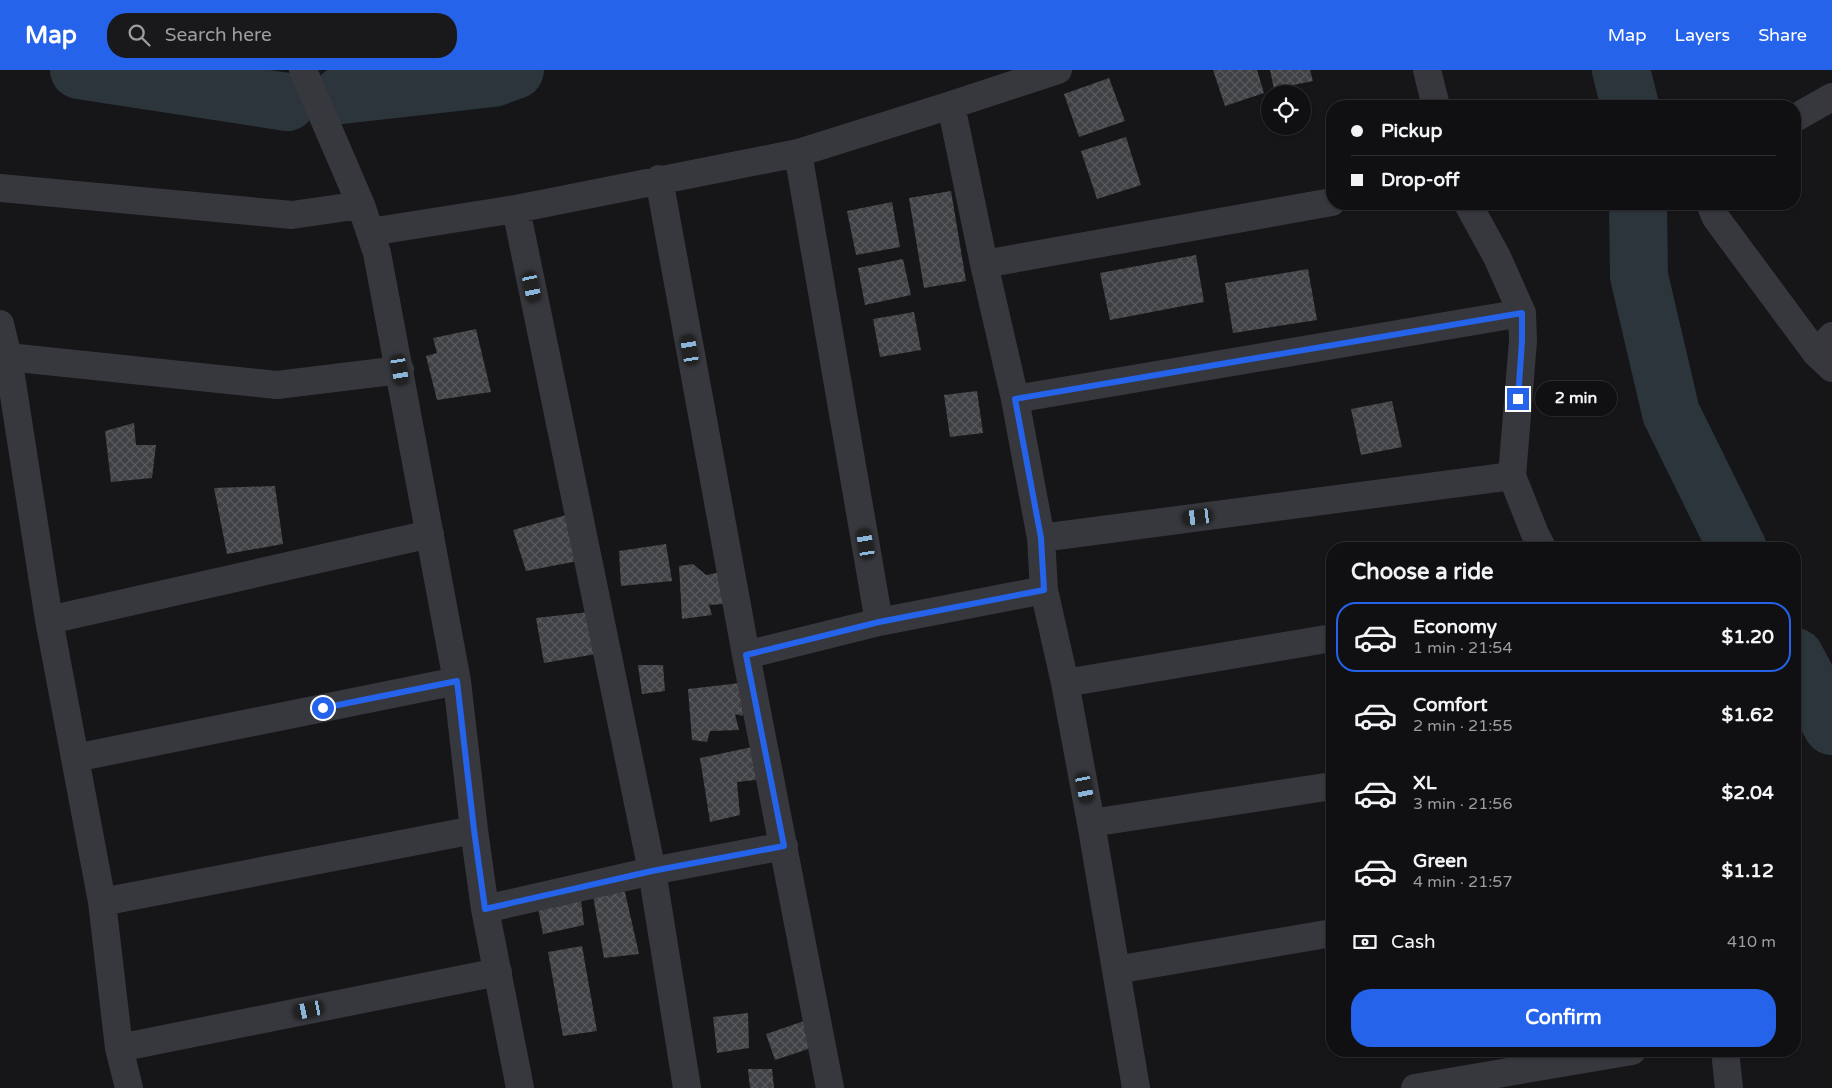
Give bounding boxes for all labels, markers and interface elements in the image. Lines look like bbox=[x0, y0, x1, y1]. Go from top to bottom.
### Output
search box bbox=[107, 13, 457, 58]
text: Map bbox=[25, 21, 77, 50]
icon: search bbox=[125, 21, 153, 49]
text: Search here bbox=[165, 24, 272, 46]
text: Map bbox=[1608, 24, 1647, 46]
text: Layers bbox=[1675, 24, 1730, 46]
text: Share bbox=[1758, 24, 1807, 46]
map controls bbox=[1261, 85, 1311, 135]
button: locate bbox=[1261, 85, 1311, 135]
text: Pickup bbox=[1381, 120, 1442, 142]
text: Drop-off bbox=[1381, 169, 1460, 191]
car bbox=[521, 271, 542, 303]
car bbox=[680, 334, 699, 366]
car bbox=[390, 354, 409, 386]
callout: 2 min bbox=[1536, 382, 1618, 416]
route end bbox=[1507, 388, 1529, 410]
text: 2 min bbox=[1555, 388, 1597, 408]
car bbox=[1182, 508, 1213, 526]
car bbox=[856, 528, 875, 560]
text: Choose a ride bbox=[1351, 559, 1494, 585]
icon: car bbox=[1353, 615, 1398, 660]
text: Economy bbox=[1413, 616, 1497, 638]
text: $1.20 bbox=[1722, 626, 1774, 648]
text: 1 min · 21:54 bbox=[1413, 638, 1512, 658]
icon: car bbox=[1353, 693, 1398, 738]
text: Comfort bbox=[1413, 694, 1487, 716]
route start bbox=[312, 697, 334, 719]
text: $1.62 bbox=[1722, 704, 1774, 726]
text: 2 min · 21:55 bbox=[1413, 716, 1512, 736]
icon: car bbox=[1353, 771, 1398, 816]
car bbox=[1074, 772, 1095, 804]
text: XL bbox=[1413, 772, 1437, 794]
text: $2.04 bbox=[1722, 782, 1774, 804]
text: 3 min · 21:56 bbox=[1413, 794, 1512, 814]
icon: car bbox=[1353, 849, 1398, 894]
text: Green bbox=[1413, 850, 1467, 872]
text: $1.12 bbox=[1722, 860, 1774, 882]
text: 4 min · 21:57 bbox=[1413, 872, 1512, 892]
icon: cash bbox=[1351, 928, 1379, 956]
text: Cash bbox=[1391, 931, 1436, 953]
text: 410 m bbox=[1727, 932, 1776, 952]
button: Confirm bbox=[1351, 989, 1776, 1047]
car bbox=[292, 1000, 325, 1020]

